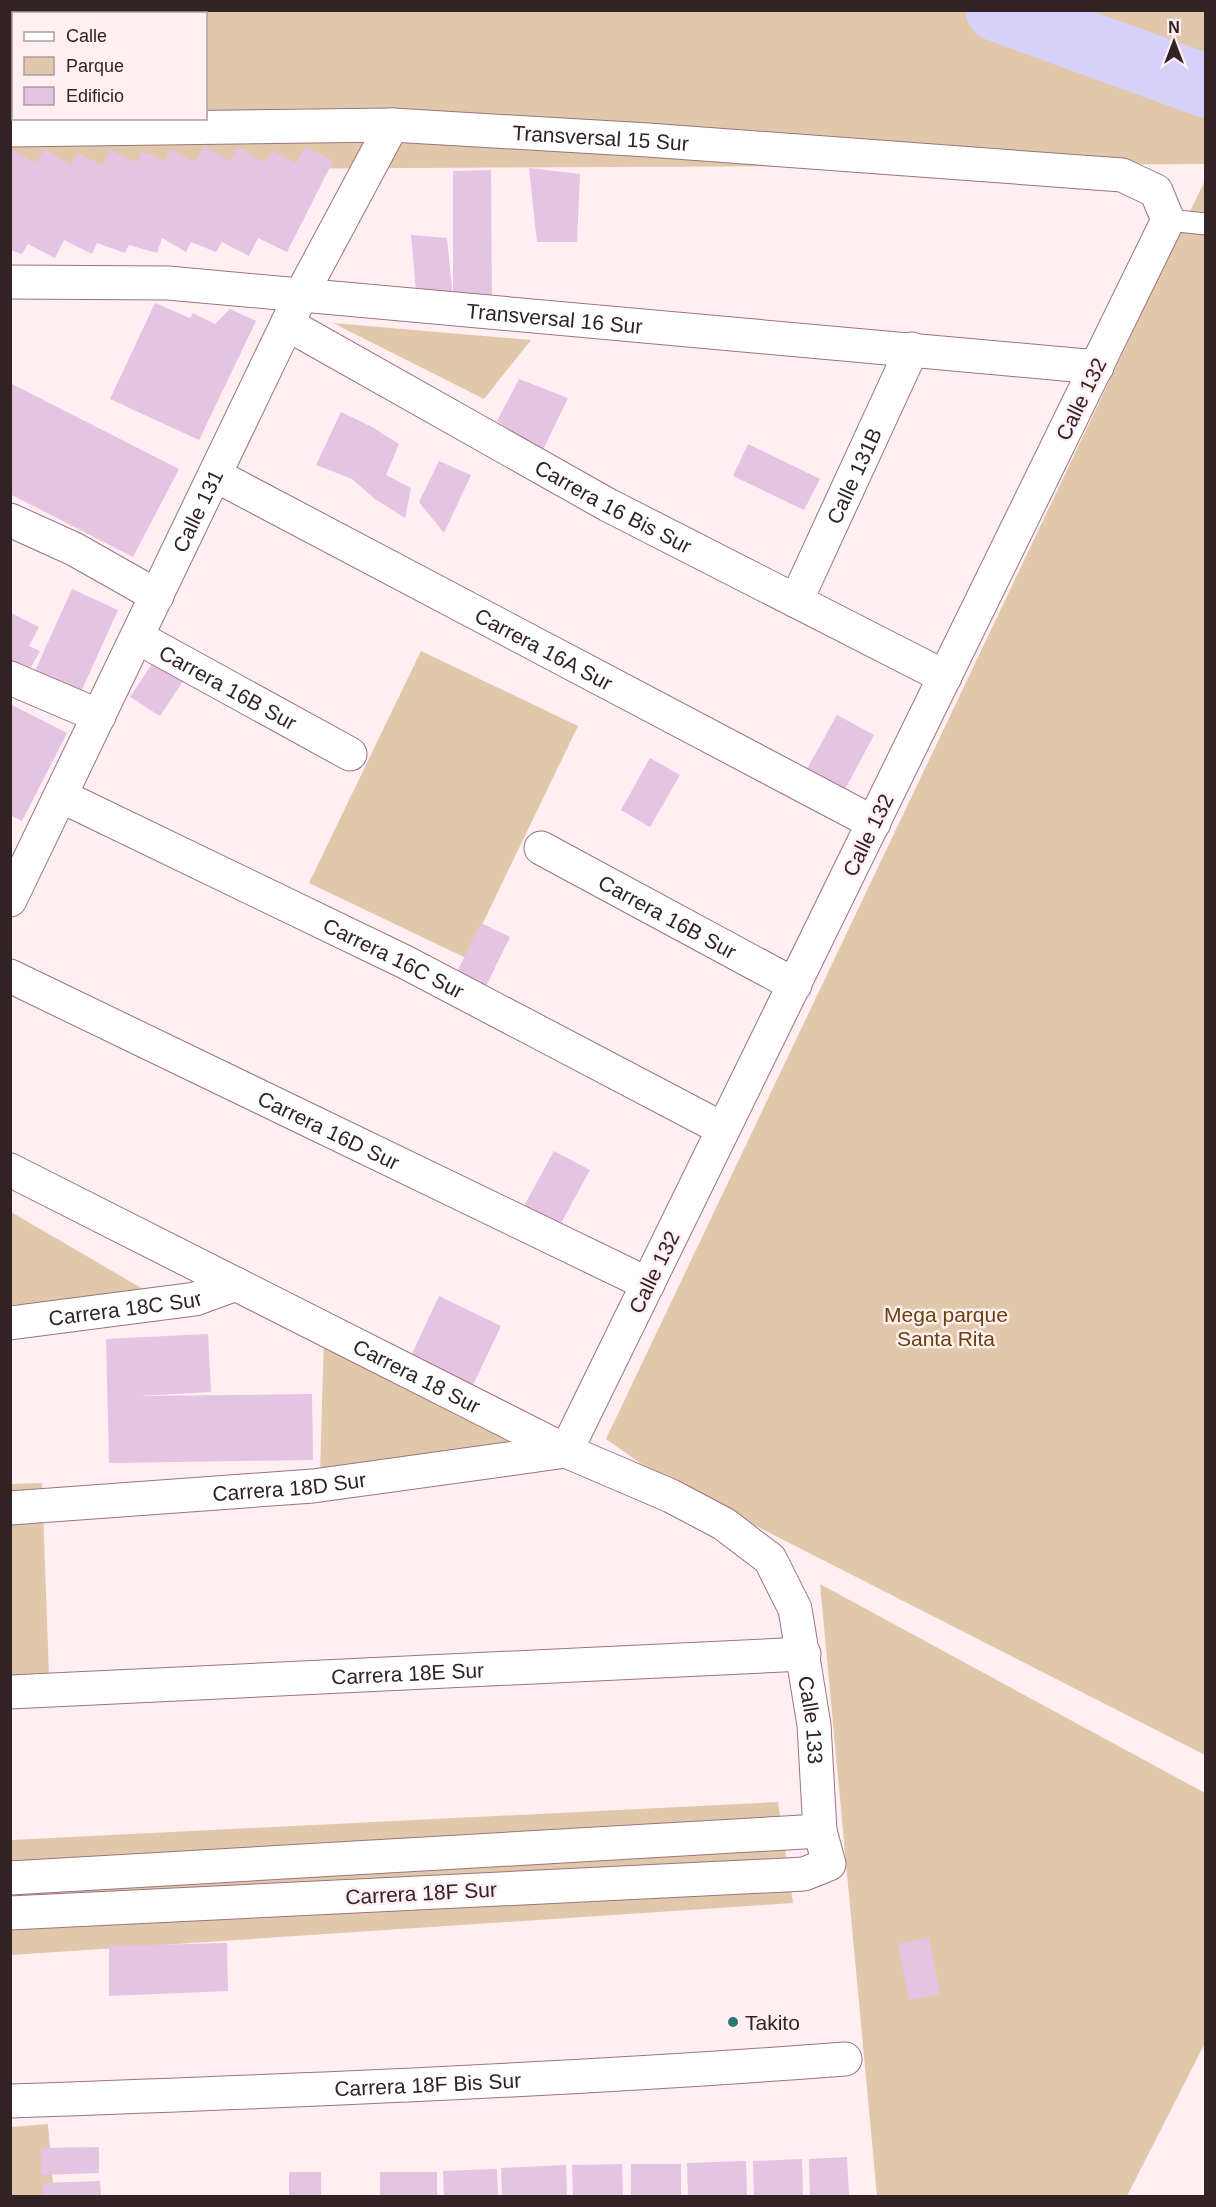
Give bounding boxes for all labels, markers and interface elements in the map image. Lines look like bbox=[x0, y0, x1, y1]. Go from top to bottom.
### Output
legend bbox=[12, 12, 207, 120]
north arrow bbox=[1144, 12, 1204, 72]
text: N bbox=[1168, 19, 1180, 36]
text: Calle bbox=[66, 26, 107, 46]
text: Parque bbox=[66, 56, 124, 76]
text: Edificio bbox=[66, 86, 124, 106]
street label: Transversal 15 Sur bbox=[512, 121, 690, 154]
street label: Transversal 16 Sur bbox=[465, 299, 643, 337]
street label: Calle 132 bbox=[1051, 354, 1111, 444]
street label: Calle 131B bbox=[822, 424, 886, 527]
street label: Carrera 16 Bis Sur bbox=[531, 455, 696, 557]
street label: Calle 131 bbox=[168, 466, 227, 556]
street label: Carrera 16A Sur bbox=[471, 603, 616, 694]
street label: Carrera 16B Sur bbox=[156, 640, 301, 734]
street label: Calle 132 bbox=[838, 790, 898, 880]
street label: Carrera 16B Sur bbox=[595, 870, 741, 963]
street label: Carrera 16C Sur bbox=[320, 913, 468, 1002]
street label: Carrera 16D Sur bbox=[254, 1086, 403, 1174]
street label: Calle 132 bbox=[624, 1227, 684, 1317]
street label: Carrera 18C Sur bbox=[47, 1286, 205, 1329]
park label: Mega parque Santa Rita bbox=[884, 1303, 1008, 1350]
street label: Carrera 18 Sur bbox=[350, 1334, 484, 1417]
street label: Carrera 18D Sur bbox=[212, 1467, 367, 1505]
street label: Carrera 18E Sur bbox=[331, 1658, 485, 1688]
street label: Calle 133 bbox=[795, 1674, 828, 1765]
street label: Carrera 18F Sur bbox=[345, 1878, 497, 1908]
place label: Takito bbox=[745, 2011, 800, 2034]
marker: Takito bbox=[726, 2015, 740, 2029]
street label: Carrera 18F Bis Sur bbox=[334, 2068, 522, 2100]

